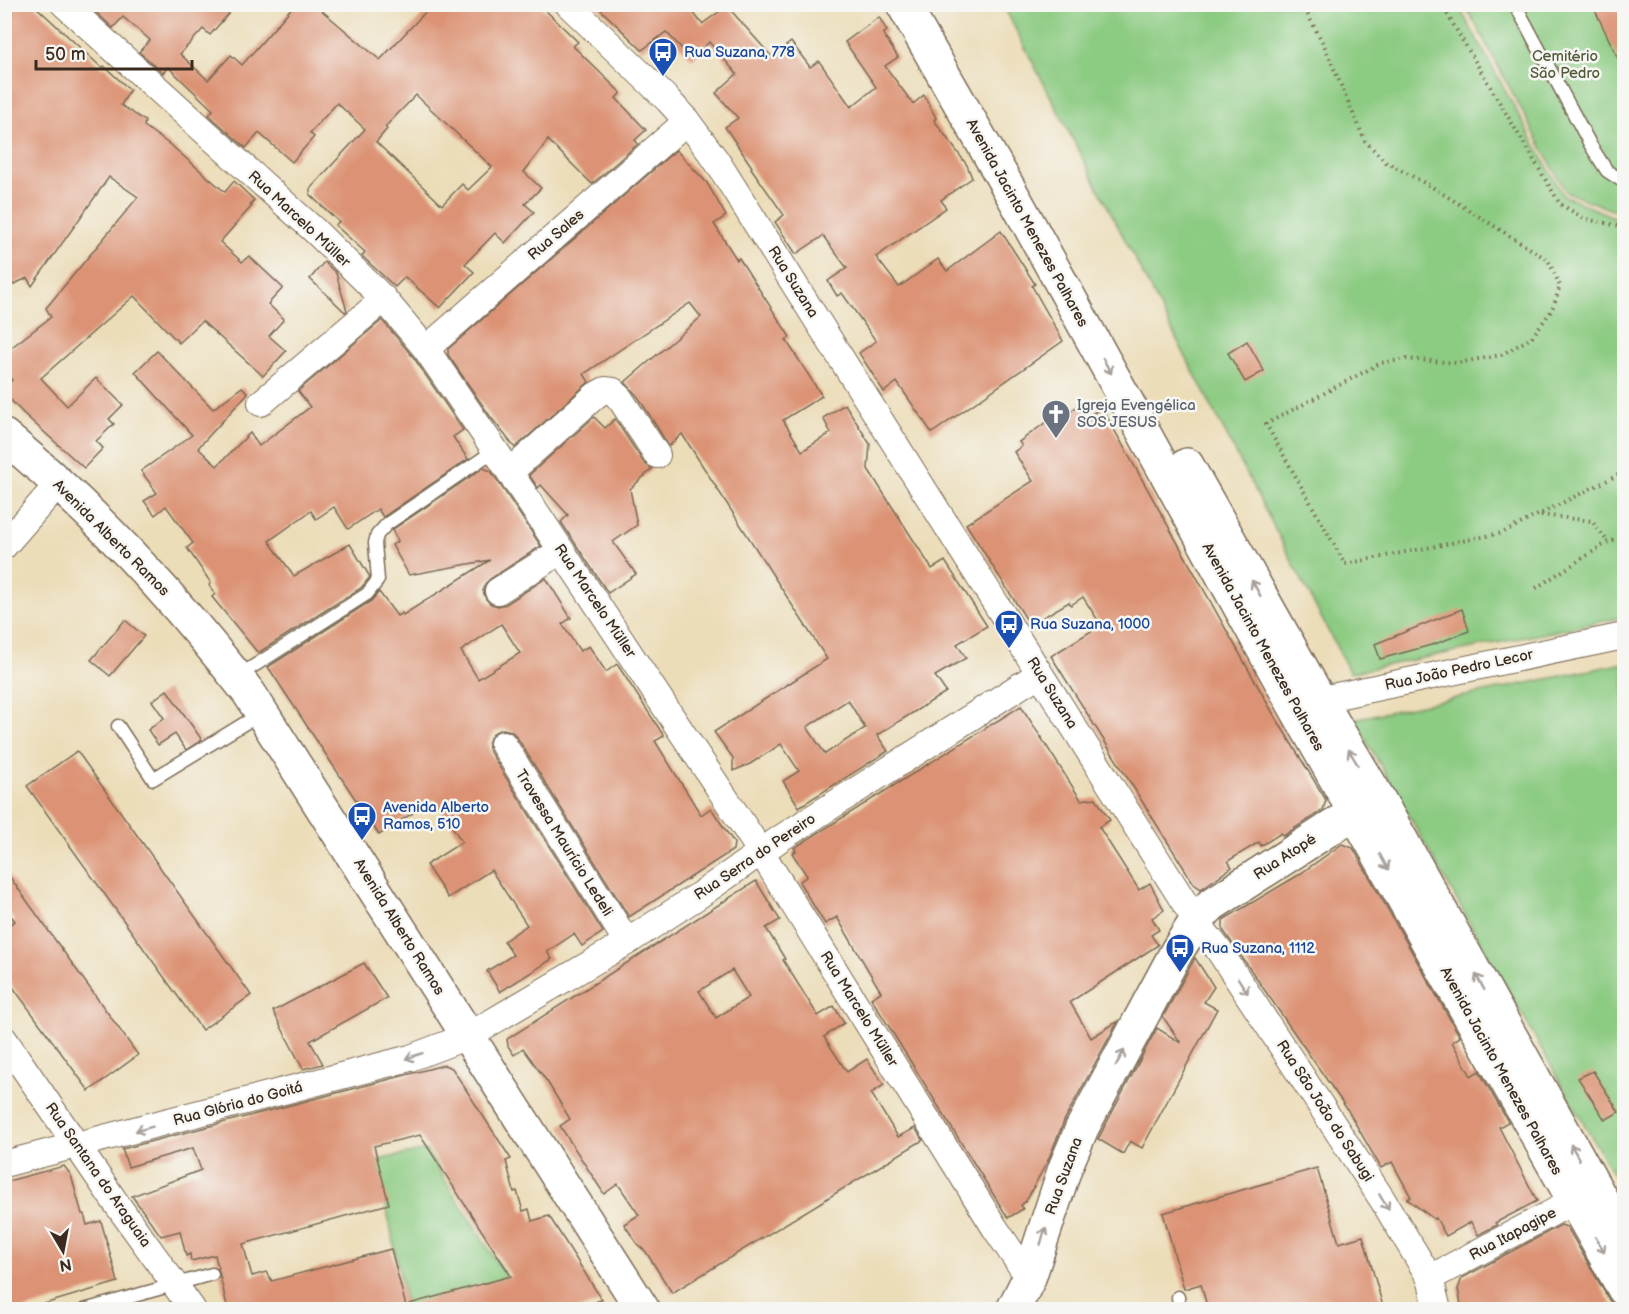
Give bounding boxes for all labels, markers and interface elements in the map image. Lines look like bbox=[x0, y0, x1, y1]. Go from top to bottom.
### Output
scale bar bbox=[36, 33, 192, 71]
bus stop icon: Rua Suzana, 778 bbox=[647, 36, 679, 78]
place label: Rua Suzana, 778 bbox=[684, 43, 795, 62]
text: 50 m bbox=[45, 44, 86, 65]
park label: Cemitério São Pedro bbox=[1530, 47, 1600, 83]
street label: Avenida Jacinto Menezes Palhares bbox=[962, 116, 1093, 331]
street label: Rua Marcelo Müller bbox=[244, 167, 355, 272]
street label: Rua Sales bbox=[524, 205, 588, 265]
street label: Rua Suzana bbox=[763, 243, 823, 321]
one-way arrow bbox=[1102, 357, 1113, 375]
place label: Igreja Evengélica SOS JESUS bbox=[1077, 396, 1196, 432]
church icon: Igreja Evengélica SOS JESUS bbox=[1040, 398, 1072, 440]
street label: Avenida Alberto Ramos bbox=[49, 476, 174, 601]
street label: Avenida Jacinto Menezes Palhares bbox=[1198, 540, 1329, 755]
street label: Rua Marcelo Müller bbox=[550, 541, 640, 662]
one-way arrow bbox=[1250, 580, 1262, 597]
bus stop icon: Rua Suzana, 1000 bbox=[993, 608, 1025, 650]
place label: Rua Suzana, 1000 bbox=[1030, 615, 1150, 634]
street label: Rua João Pedro Lecor bbox=[1383, 645, 1535, 695]
street label: Rua Suzana bbox=[1022, 654, 1082, 732]
one-way arrow bbox=[1347, 749, 1359, 766]
street label: Travessa Maurício Ledeli bbox=[511, 766, 617, 920]
place label: Avenida Alberto Ramos, 510 bbox=[383, 798, 489, 834]
bus stop icon: Avenida Alberto Ramos, 510 bbox=[346, 800, 378, 842]
street label: Rua Serra do Pereiro bbox=[691, 809, 819, 905]
street label: Rua Atopé bbox=[1250, 830, 1320, 884]
one-way arrow bbox=[1378, 853, 1390, 870]
street label: Avenida Alberto Ramos bbox=[349, 855, 449, 999]
bus stop icon: Rua Suzana, 1112 bbox=[1164, 932, 1196, 974]
place label: Rua Suzana, 1112 bbox=[1201, 939, 1315, 958]
street label: Rua Marcelo Müller bbox=[816, 948, 903, 1071]
street label: Avenida Jacinto Menezes Palhares bbox=[1436, 964, 1567, 1179]
one-way arrow bbox=[1474, 974, 1486, 991]
one-way arrow bbox=[1237, 977, 1249, 994]
street label: Rua São João do Sabugi bbox=[1272, 1037, 1378, 1185]
one-way arrow bbox=[1114, 1050, 1126, 1067]
one-way arrow bbox=[405, 1052, 424, 1063]
street label: Rua Glória do Goitá bbox=[171, 1078, 305, 1130]
street label: Rua Santana do Araguaia bbox=[41, 1099, 155, 1251]
one-way arrow bbox=[135, 1123, 154, 1135]
street label: Rua Suzana bbox=[1041, 1135, 1087, 1217]
one-way arrow bbox=[1569, 1144, 1581, 1161]
one-way arrow bbox=[1379, 1193, 1391, 1210]
street label: Rua Itapagipe bbox=[1466, 1203, 1560, 1265]
north arrow bbox=[33, 1221, 93, 1281]
one-way arrow bbox=[1038, 1227, 1049, 1246]
one-way arrow bbox=[1594, 1236, 1606, 1253]
text: N bbox=[58, 1254, 73, 1275]

